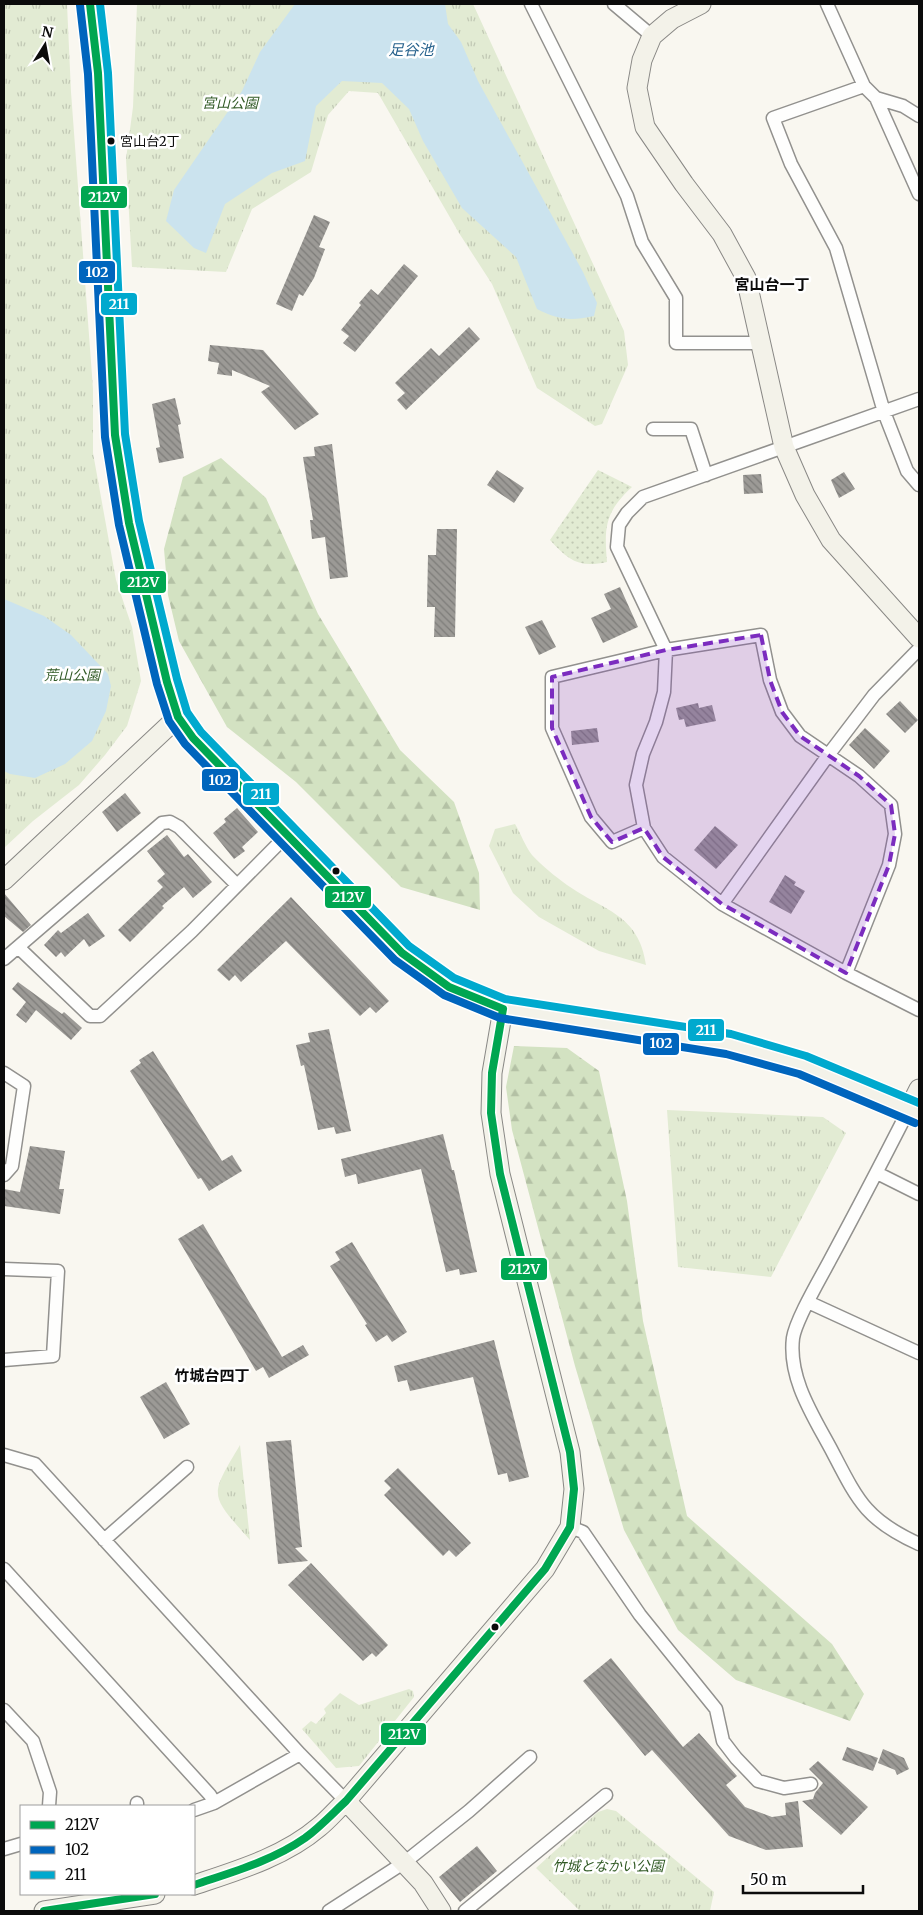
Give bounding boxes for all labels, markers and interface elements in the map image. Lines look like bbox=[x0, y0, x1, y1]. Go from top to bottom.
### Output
north arrow bbox=[20, 20, 70, 70]
text: N bbox=[40, 22, 55, 42]
water label: 足谷池 bbox=[388, 40, 435, 59]
park label: 宮山公園 bbox=[202, 94, 260, 112]
place label: 宮山台2丁 bbox=[120, 133, 180, 150]
marker: 宮山台2丁 bbox=[106, 136, 116, 146]
line badge: 212V bbox=[80, 185, 128, 209]
text: 212V bbox=[88, 188, 120, 206]
line badge: 102 bbox=[78, 260, 116, 284]
text: 102 bbox=[86, 263, 109, 281]
district label: 宮山台一丁 bbox=[734, 275, 810, 294]
line badge: 211 bbox=[100, 292, 138, 316]
text: 211 bbox=[109, 295, 130, 313]
line badge: 212V bbox=[119, 570, 167, 594]
text: 212V bbox=[127, 573, 159, 591]
park label: 荒山公園 bbox=[44, 666, 102, 684]
line badge: 102 bbox=[201, 768, 239, 792]
text: 102 bbox=[209, 771, 232, 789]
line badge: 211 bbox=[242, 782, 280, 806]
text: 211 bbox=[251, 785, 272, 803]
unlabelled marker bbox=[331, 866, 341, 876]
line badge: 212V bbox=[324, 885, 372, 909]
text: 212V bbox=[332, 888, 364, 906]
line badge: 211 bbox=[687, 1018, 725, 1042]
text: 211 bbox=[696, 1021, 717, 1039]
line badge: 102 bbox=[642, 1032, 680, 1056]
text: 102 bbox=[650, 1034, 673, 1052]
line badge: 212V bbox=[500, 1257, 548, 1281]
text: 212V bbox=[508, 1260, 540, 1278]
district label: 竹城台四丁 bbox=[174, 1366, 250, 1385]
unlabelled marker bbox=[490, 1622, 500, 1632]
line badge: 212V bbox=[380, 1722, 427, 1746]
text: 212V bbox=[388, 1725, 420, 1743]
legend bbox=[20, 1805, 195, 1895]
text: 212V bbox=[65, 1815, 100, 1834]
text: 102 bbox=[65, 1840, 89, 1859]
park label: 竹城となかい公園 bbox=[552, 1857, 666, 1875]
scale bar bbox=[743, 1862, 863, 1894]
text: 211 bbox=[65, 1865, 87, 1884]
text: 50 m bbox=[750, 1870, 787, 1889]

